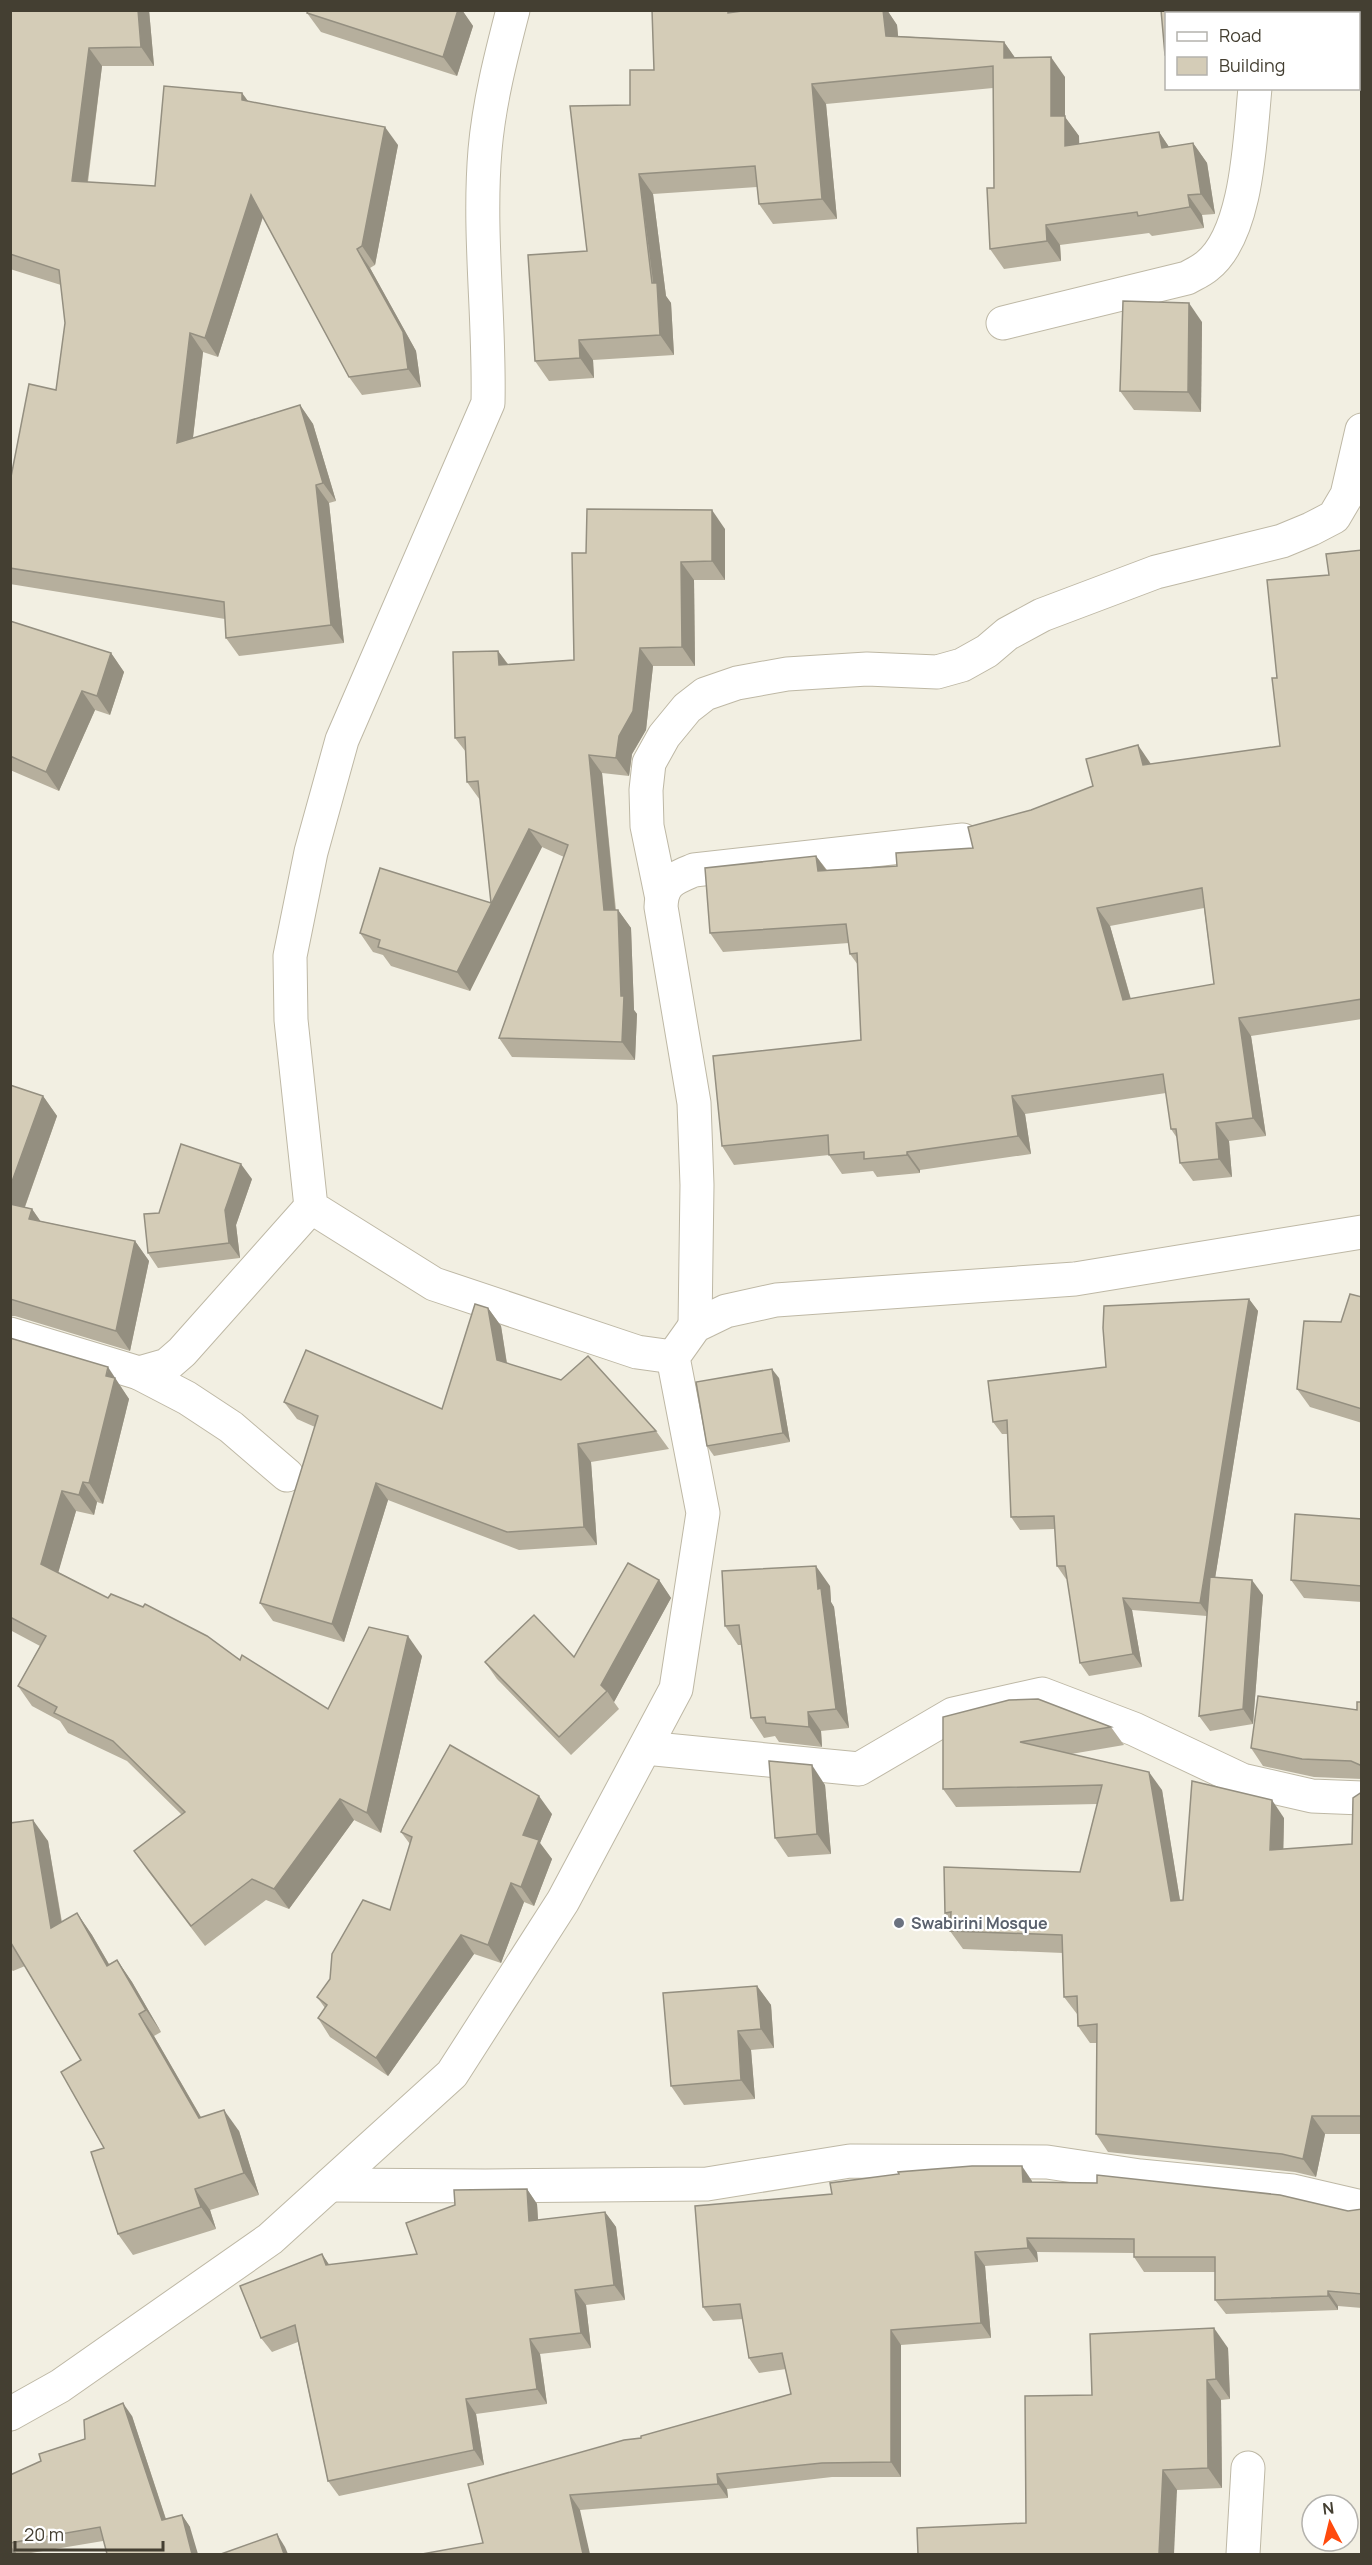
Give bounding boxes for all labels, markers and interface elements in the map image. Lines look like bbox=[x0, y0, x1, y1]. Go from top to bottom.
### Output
legend bbox=[1165, 12, 1360, 90]
text: Road bbox=[1219, 23, 1262, 47]
text: Building bbox=[1219, 53, 1285, 77]
place label: Swabirini Mosque bbox=[911, 1912, 1048, 1934]
marker: Swabirini Mosque bbox=[892, 1916, 906, 1930]
north arrow bbox=[1300, 2493, 1360, 2553]
text: N bbox=[1321, 2496, 1335, 2520]
scale bar bbox=[15, 2514, 164, 2552]
text: 20 m bbox=[24, 2522, 64, 2546]

